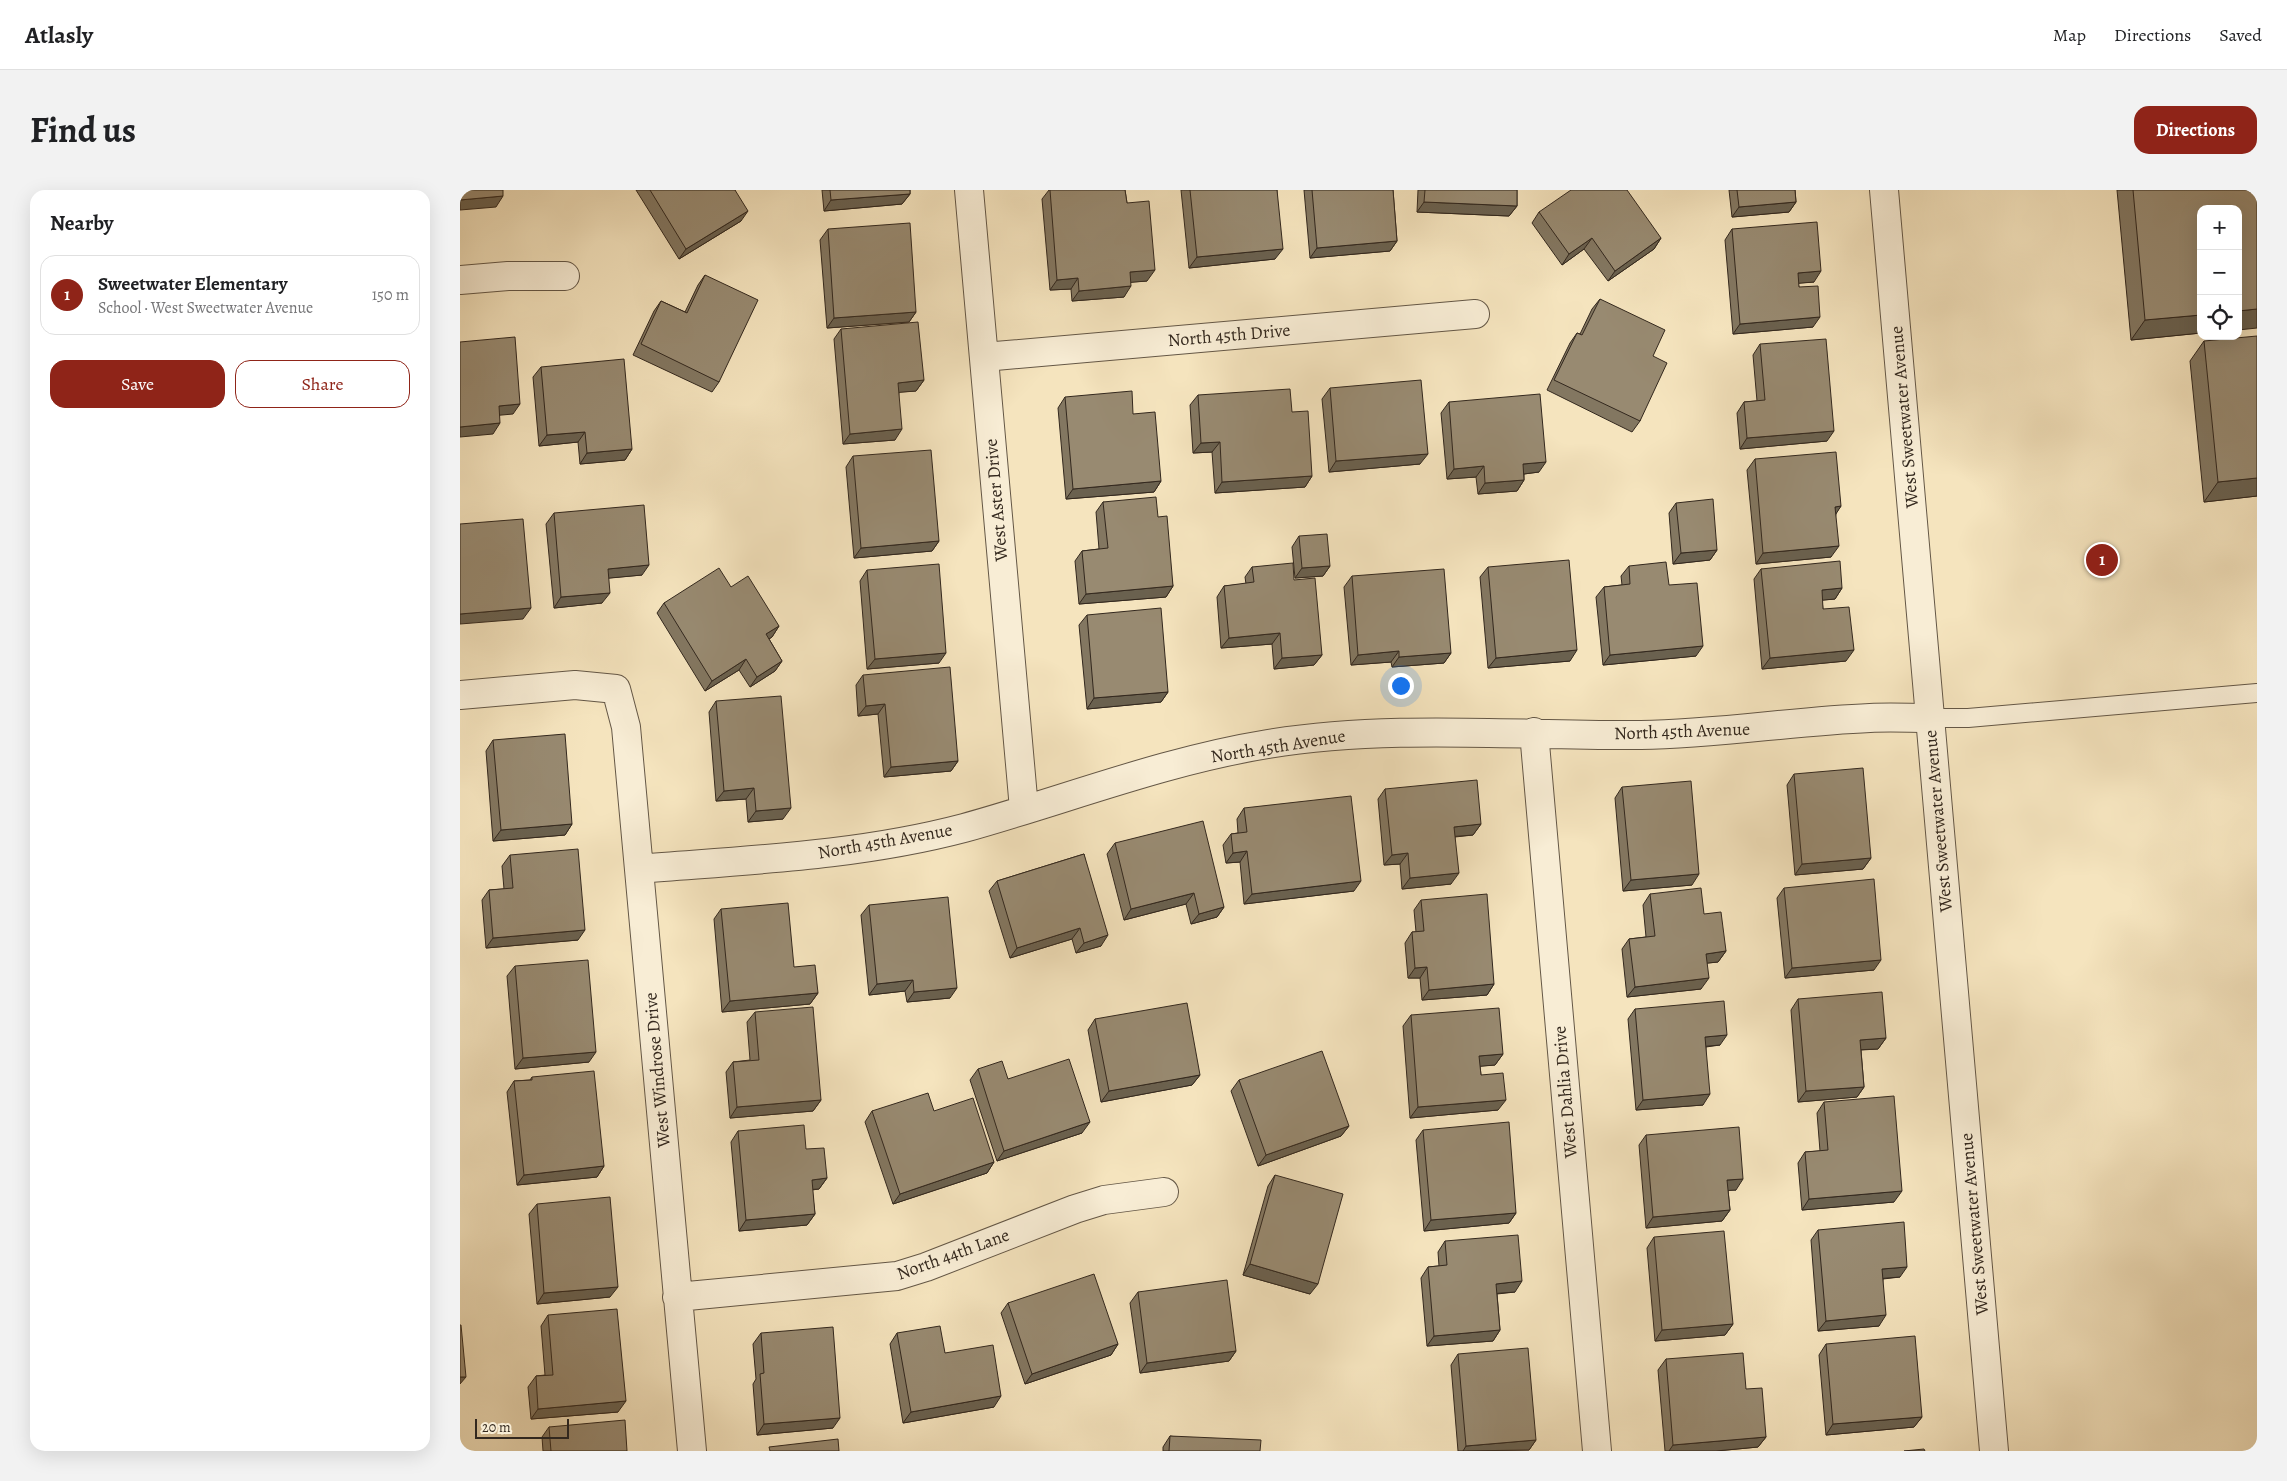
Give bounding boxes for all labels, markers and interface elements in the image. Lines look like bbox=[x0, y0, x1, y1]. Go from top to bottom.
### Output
text: Atlasly bbox=[25, 19, 93, 51]
text: Map bbox=[2053, 23, 2086, 47]
text: Directions bbox=[2114, 23, 2191, 47]
text: Saved bbox=[2219, 23, 2262, 47]
text: Find us bbox=[30, 106, 136, 154]
button: Directions bbox=[2134, 106, 2257, 154]
map controls bbox=[2197, 205, 2242, 340]
button: + bbox=[2197, 205, 2242, 250]
text: Nearby bbox=[50, 209, 113, 237]
button: − bbox=[2197, 250, 2242, 295]
text: Sweetwater Elementary bbox=[98, 271, 288, 297]
text: 1 bbox=[64, 284, 70, 306]
text: 150 m bbox=[372, 284, 409, 306]
button: locate bbox=[2197, 295, 2242, 340]
text: School · West Sweetwater Avenue bbox=[98, 297, 313, 319]
street label: North 45th Drive bbox=[1167, 318, 1291, 352]
street label: West Sweetwater Avenue bbox=[1884, 325, 1924, 510]
button: Save bbox=[50, 360, 225, 408]
button: Share bbox=[235, 360, 410, 408]
street label: West Aster Drive bbox=[979, 438, 1013, 563]
pin: 1 bbox=[2086, 541, 2118, 579]
your location bbox=[1388, 673, 1414, 699]
street label: North 45th Avenue bbox=[1614, 717, 1750, 745]
street label: North 45th Avenue bbox=[1209, 723, 1347, 769]
street label: West Sweetwater Avenue bbox=[1918, 729, 1958, 914]
street label: North 45th Avenue bbox=[816, 817, 954, 865]
street label: West Windrose Drive bbox=[638, 991, 676, 1150]
street label: West Dahlia Drive bbox=[1547, 1025, 1583, 1160]
street label: West Sweetwater Avenue bbox=[1954, 1132, 1994, 1317]
street label: North 44th Lane bbox=[893, 1222, 1013, 1286]
scale bar bbox=[475, 1416, 569, 1439]
text: 20 m bbox=[482, 1418, 511, 1437]

